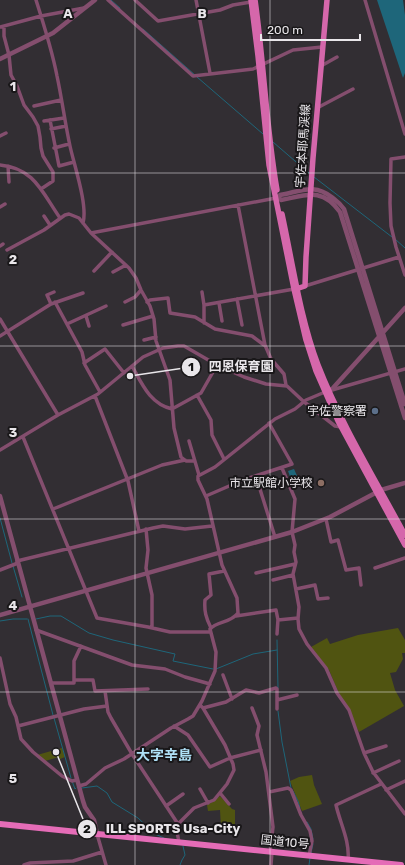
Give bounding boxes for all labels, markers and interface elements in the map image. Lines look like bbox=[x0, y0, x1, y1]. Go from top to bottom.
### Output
text: A bbox=[63, 6, 73, 21]
text: B bbox=[197, 6, 207, 21]
scale bar bbox=[261, 16, 360, 42]
text: 200 m bbox=[267, 23, 303, 37]
text: 1 bbox=[10, 79, 16, 94]
street label: 宇佐本耶馬渓線 bbox=[293, 104, 313, 188]
text: 2 bbox=[9, 252, 17, 267]
callout: 四恩保育園 bbox=[181, 354, 282, 379]
text: 四恩保育園 bbox=[208, 359, 274, 374]
text: 1 bbox=[188, 360, 194, 374]
place label: 宇佐警察署 bbox=[307, 404, 367, 418]
marker: 宇佐警察署 bbox=[370, 406, 380, 416]
text: 3 bbox=[9, 425, 18, 440]
place label: 市立駅館小学校 bbox=[229, 476, 313, 490]
marker: 市立駅館小学校 bbox=[316, 478, 326, 488]
text: 4 bbox=[9, 598, 18, 613]
district label: 大字辛島 bbox=[136, 747, 192, 764]
text: 5 bbox=[9, 771, 17, 786]
callout: ILL SPORTS Usa-City bbox=[77, 816, 248, 841]
text: ILL SPORTS Usa-City bbox=[106, 821, 240, 836]
text: 2 bbox=[83, 822, 91, 836]
street label: 国道10号 bbox=[260, 832, 310, 852]

